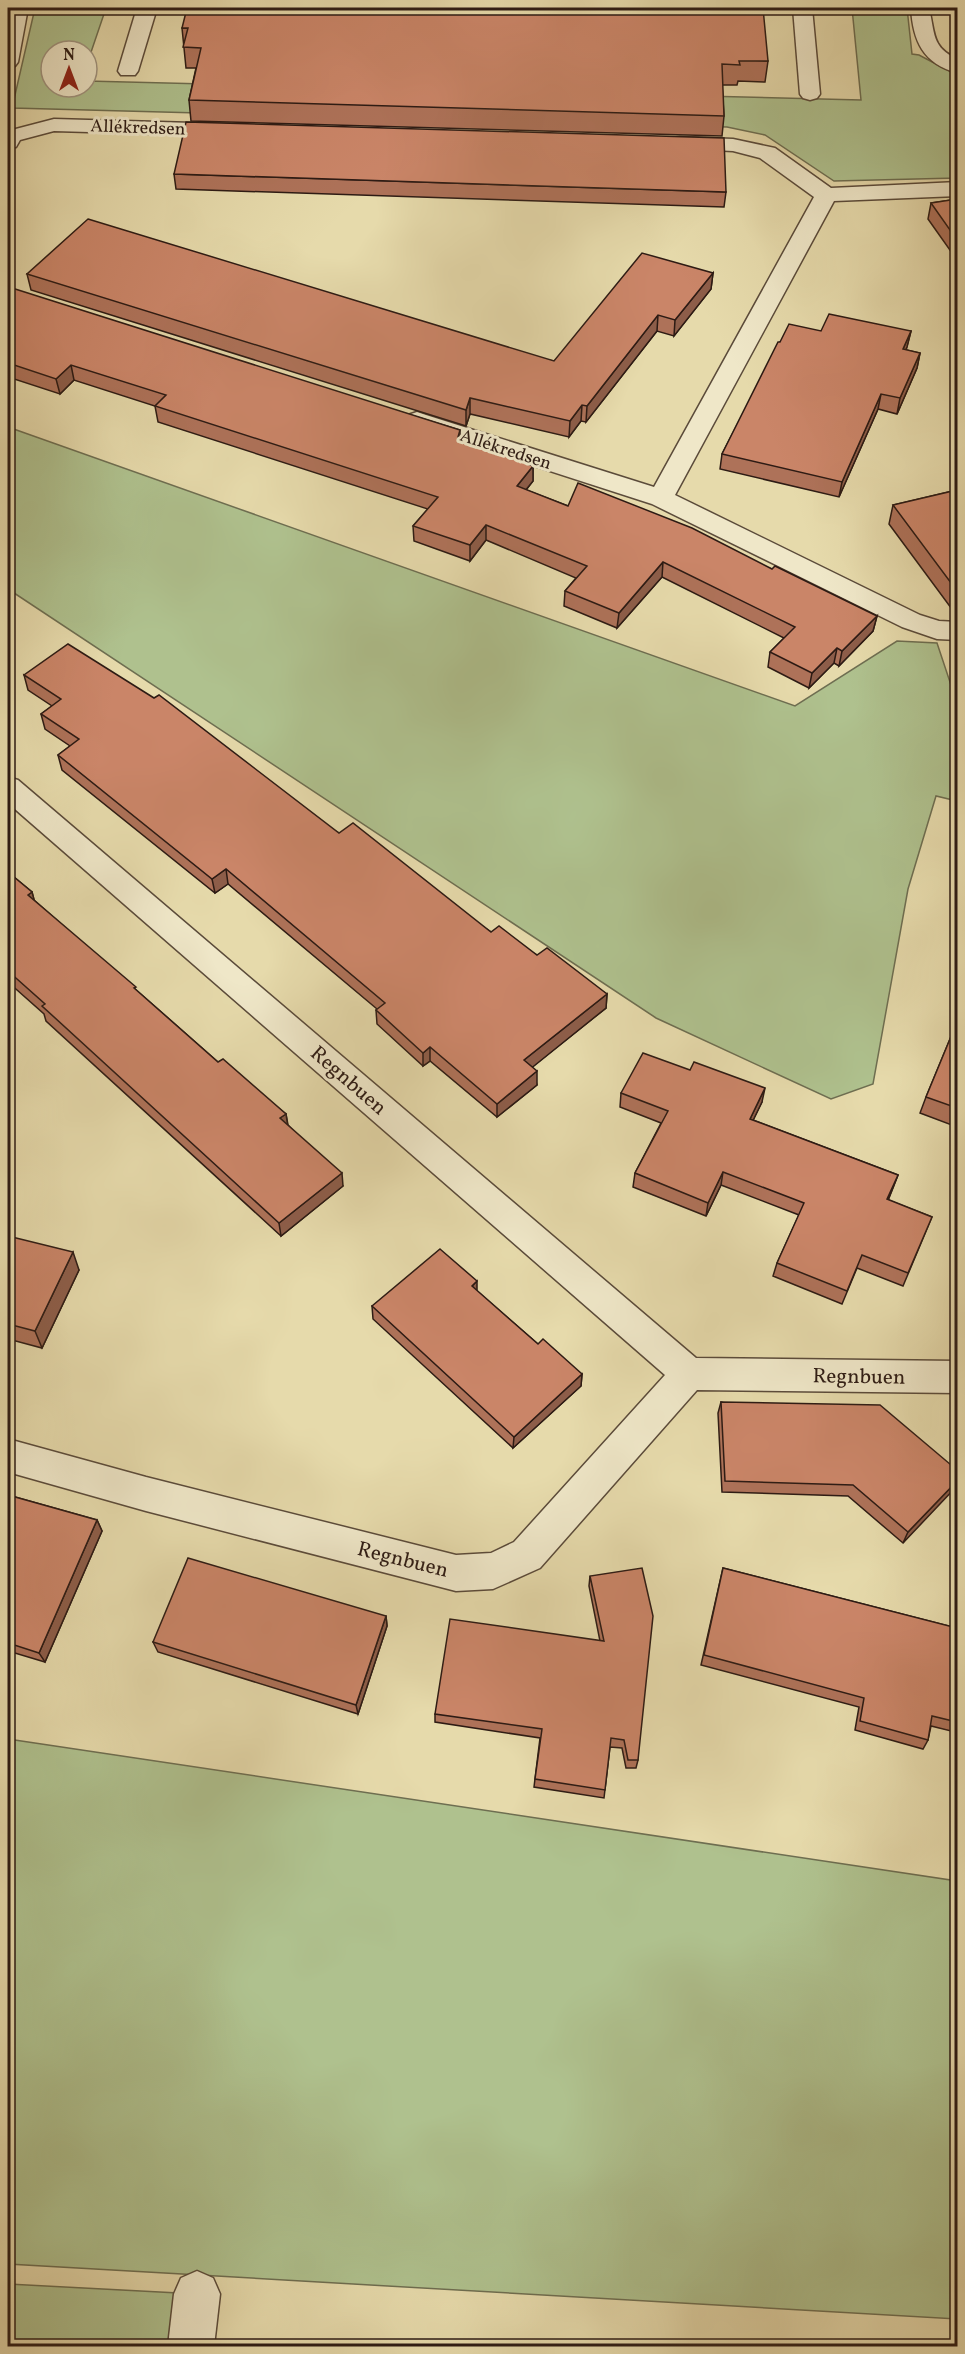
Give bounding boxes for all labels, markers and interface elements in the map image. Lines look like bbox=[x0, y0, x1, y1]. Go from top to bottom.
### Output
north arrow bbox=[39, 39, 99, 99]
text: N bbox=[63, 45, 75, 67]
street label: Allékredsen bbox=[90, 114, 186, 143]
street label: Allékredsen bbox=[456, 424, 555, 477]
street label: Regnbuen bbox=[303, 1040, 393, 1123]
street label: Regnbuen bbox=[812, 1362, 906, 1393]
street label: Regnbuen bbox=[354, 1535, 451, 1586]

